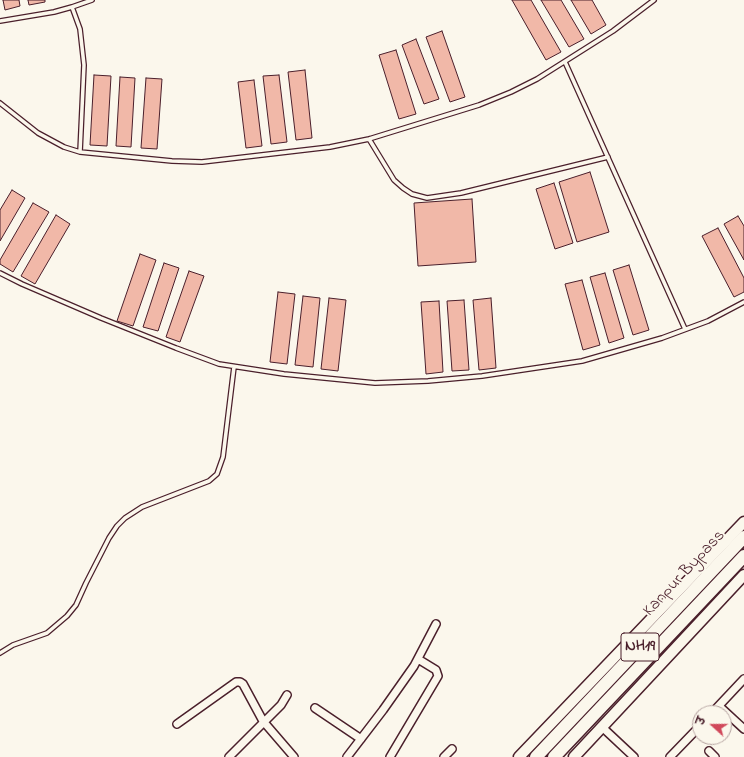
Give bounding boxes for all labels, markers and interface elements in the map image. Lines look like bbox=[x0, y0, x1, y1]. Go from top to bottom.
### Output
street label: Kanpur Bypass bbox=[640, 526, 730, 622]
road number: NH19 bbox=[621, 633, 659, 661]
north arrow bbox=[692, 705, 732, 745]
text: उ bbox=[693, 715, 711, 727]

